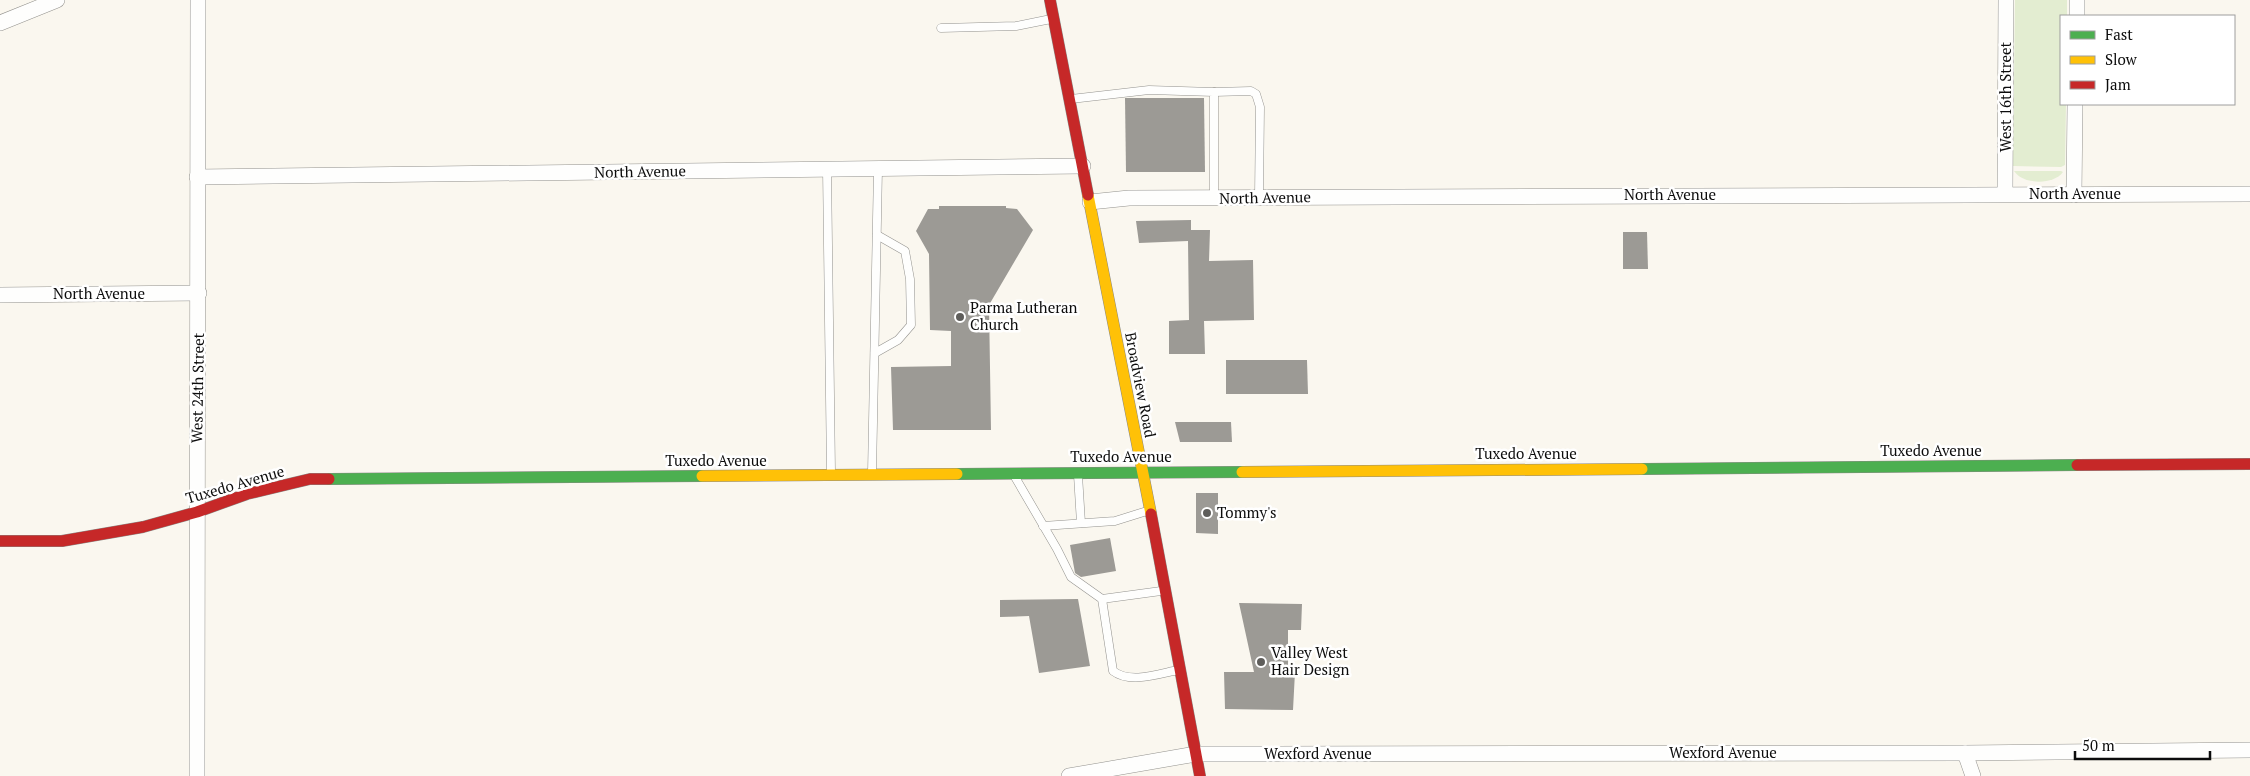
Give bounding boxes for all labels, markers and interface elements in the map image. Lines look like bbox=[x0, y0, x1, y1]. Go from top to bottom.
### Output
legend bbox=[2060, 15, 2235, 105]
text: Fast bbox=[2105, 24, 2133, 44]
street label: West 16th Street bbox=[1995, 41, 2015, 152]
text: Slow bbox=[2105, 49, 2138, 69]
text: Jam bbox=[2105, 74, 2131, 94]
street label: North Avenue bbox=[594, 160, 686, 182]
street label: North Avenue bbox=[2029, 183, 2121, 203]
street label: North Avenue bbox=[1624, 184, 1716, 204]
street label: North Avenue bbox=[1219, 186, 1311, 208]
street label: North Avenue bbox=[53, 283, 145, 303]
place label: Parma Lutheran Church bbox=[970, 297, 1078, 334]
marker: Parma Lutheran Church bbox=[954, 311, 966, 323]
street label: Broadview Road bbox=[1121, 330, 1161, 439]
street label: West 24th Street bbox=[186, 332, 208, 443]
street label: Tuxedo Avenue bbox=[1880, 440, 1982, 460]
street label: Tuxedo Avenue bbox=[1475, 443, 1577, 463]
street label: Tuxedo Avenue bbox=[1070, 446, 1172, 466]
street label: Tuxedo Avenue bbox=[665, 450, 767, 470]
street label: Tuxedo Avenue bbox=[183, 460, 286, 508]
place label: Tommy's bbox=[1217, 502, 1277, 522]
marker: Tommy's bbox=[1201, 507, 1213, 519]
place label: Valley West Hair Design bbox=[1271, 642, 1349, 679]
marker: Valley West Hair Design bbox=[1255, 656, 1267, 668]
scale bar bbox=[2075, 728, 2210, 760]
text: 50 m bbox=[2082, 735, 2115, 755]
street label: Wexford Avenue bbox=[1669, 742, 1777, 762]
street label: Wexford Avenue bbox=[1264, 743, 1372, 763]

